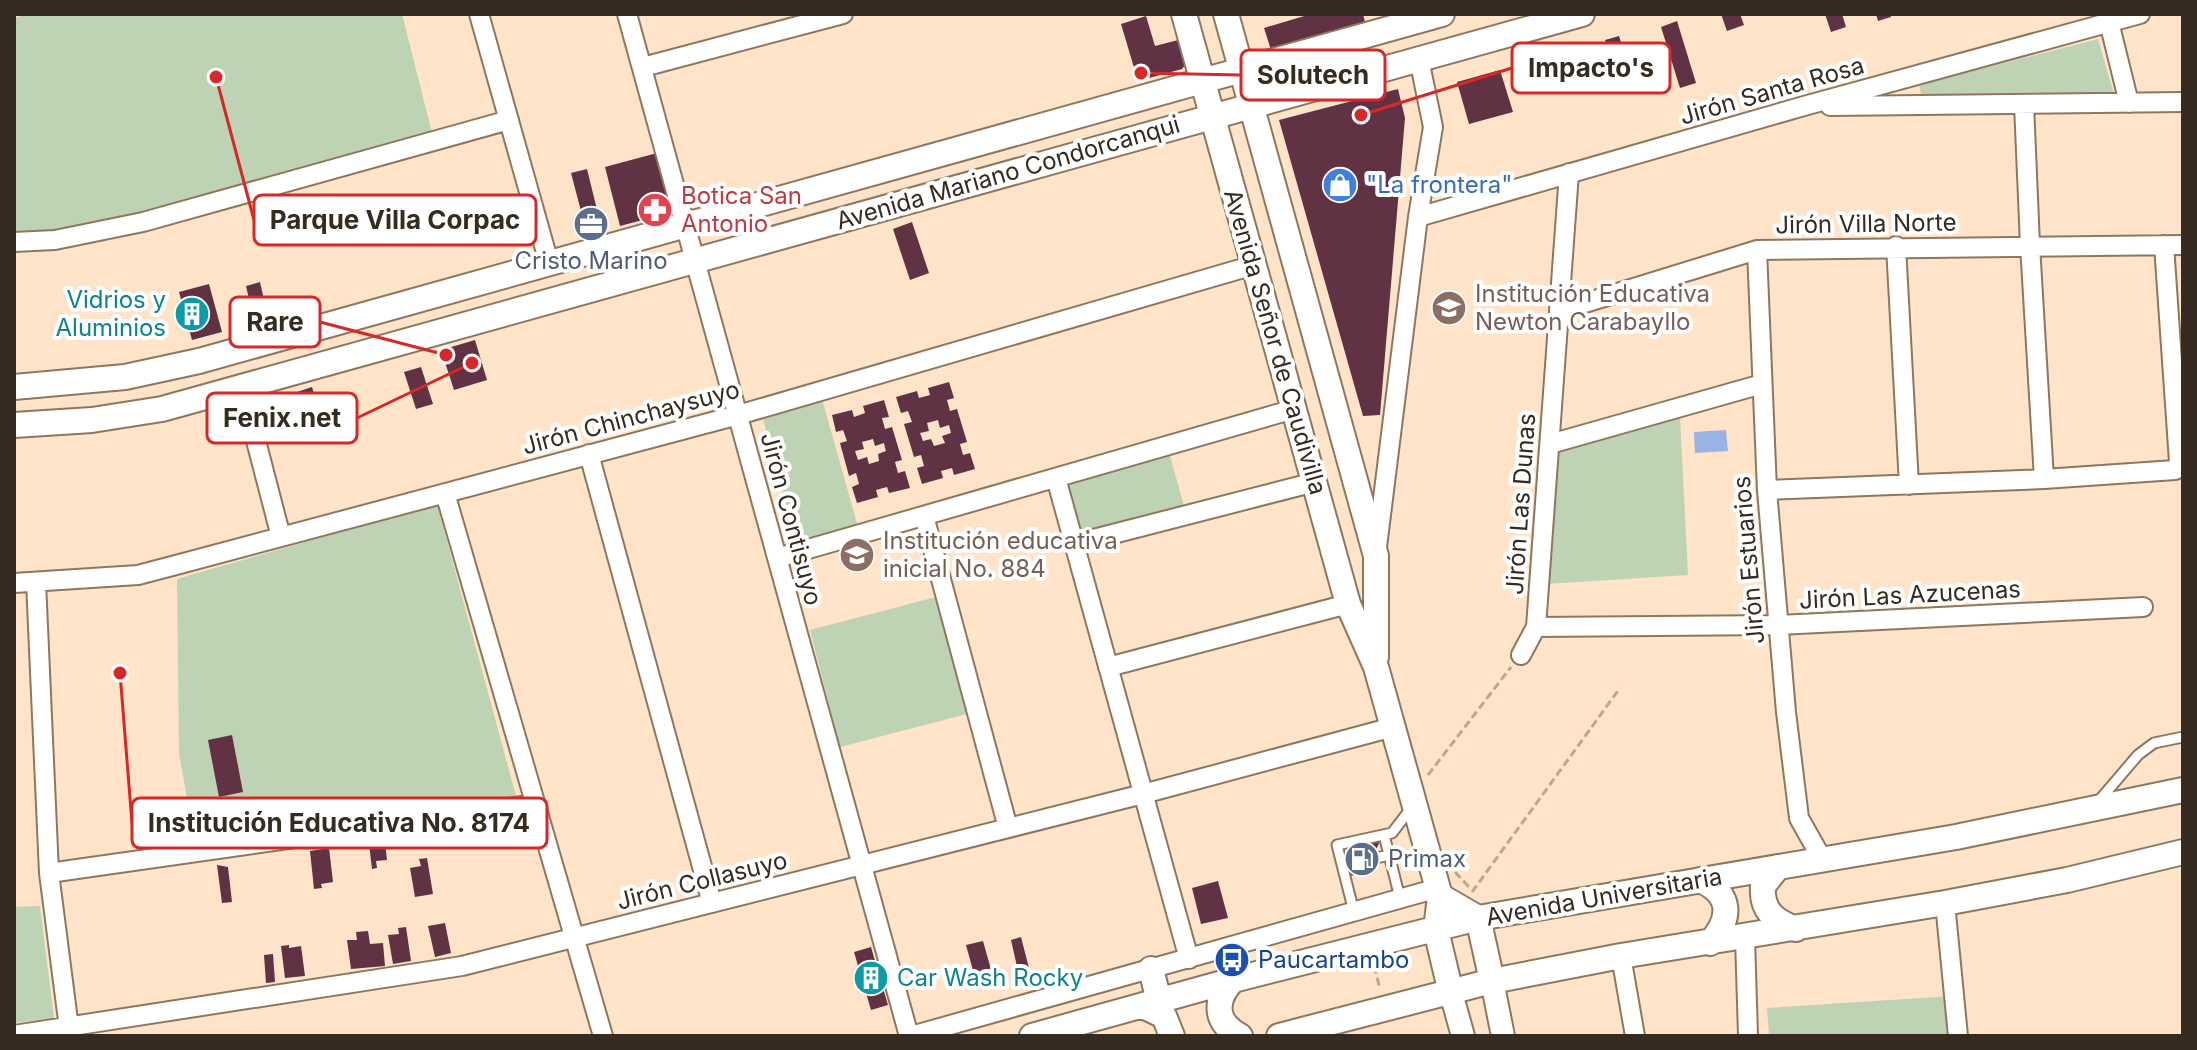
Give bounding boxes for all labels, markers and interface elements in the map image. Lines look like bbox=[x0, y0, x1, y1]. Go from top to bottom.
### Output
callout: Impacto's bbox=[1512, 43, 1670, 93]
callout: Solutech bbox=[1241, 50, 1385, 100]
street label: Jirón Santa Rosa bbox=[1676, 50, 1867, 131]
text: Impacto's bbox=[1528, 52, 1654, 83]
text: Solutech bbox=[1257, 59, 1369, 90]
street label: Avenida Mariano Condorcanqui bbox=[833, 109, 1183, 236]
shop icon: "La frontera" bbox=[1321, 166, 1359, 204]
place label: "La frontera" bbox=[1366, 170, 1512, 199]
place label: Botica San Antonio bbox=[681, 181, 802, 238]
street label: Avenida Señor de Caudivilla bbox=[1218, 186, 1333, 498]
pharmacy icon: Botica San Antonio bbox=[636, 191, 674, 229]
callout: Parque Villa Corpac bbox=[254, 195, 536, 245]
text: Parque Villa Corpac bbox=[270, 204, 520, 235]
office icon: Cristo Marino bbox=[572, 205, 610, 243]
street label: Jirón Villa Norte bbox=[1775, 207, 1957, 240]
place label: Cristo Marino bbox=[514, 246, 668, 275]
place label: Institución Educativa Newton Carabayllo bbox=[1475, 279, 1710, 336]
place label: Vidrios y Aluminios bbox=[56, 285, 166, 342]
school or university icon: Institución Educativa Newton Carabayllo bbox=[1430, 289, 1468, 327]
building icon: Vidrios y Aluminios bbox=[173, 295, 211, 333]
callout: Rare bbox=[230, 297, 320, 347]
text: Rare bbox=[246, 306, 304, 337]
street label: Jirón Chinchaysuyo bbox=[519, 375, 743, 461]
callout: Fenix.net bbox=[207, 393, 357, 443]
text: Fenix.net bbox=[223, 402, 342, 433]
street label: Jirón Las Dunas bbox=[1500, 412, 1541, 596]
street label: Jirón Contisuyo bbox=[755, 429, 828, 608]
street label: Jirón Estuarios bbox=[1727, 475, 1770, 645]
place label: Institución educativa inicial No. 884 bbox=[883, 526, 1118, 583]
school or university icon: Institución educativa inicial No. 884 bbox=[838, 536, 876, 574]
street label: Jirón Las Azucenas bbox=[1798, 574, 2022, 615]
callout: Institución Educativa No. 8174 bbox=[132, 798, 547, 848]
text: Institución Educativa No. 8174 bbox=[148, 807, 530, 838]
fuel station icon: Primax bbox=[1343, 840, 1381, 878]
place label: Primax bbox=[1388, 844, 1466, 873]
street label: Jirón Collasuyo bbox=[614, 845, 790, 916]
street label: Avenida Universitaria bbox=[1484, 861, 1724, 932]
bus stop icon: Paucartambo bbox=[1213, 941, 1251, 979]
place label: Paucartambo bbox=[1258, 945, 1409, 974]
building icon: Car Wash Rocky bbox=[852, 959, 890, 997]
place label: Car Wash Rocky bbox=[897, 963, 1083, 992]

